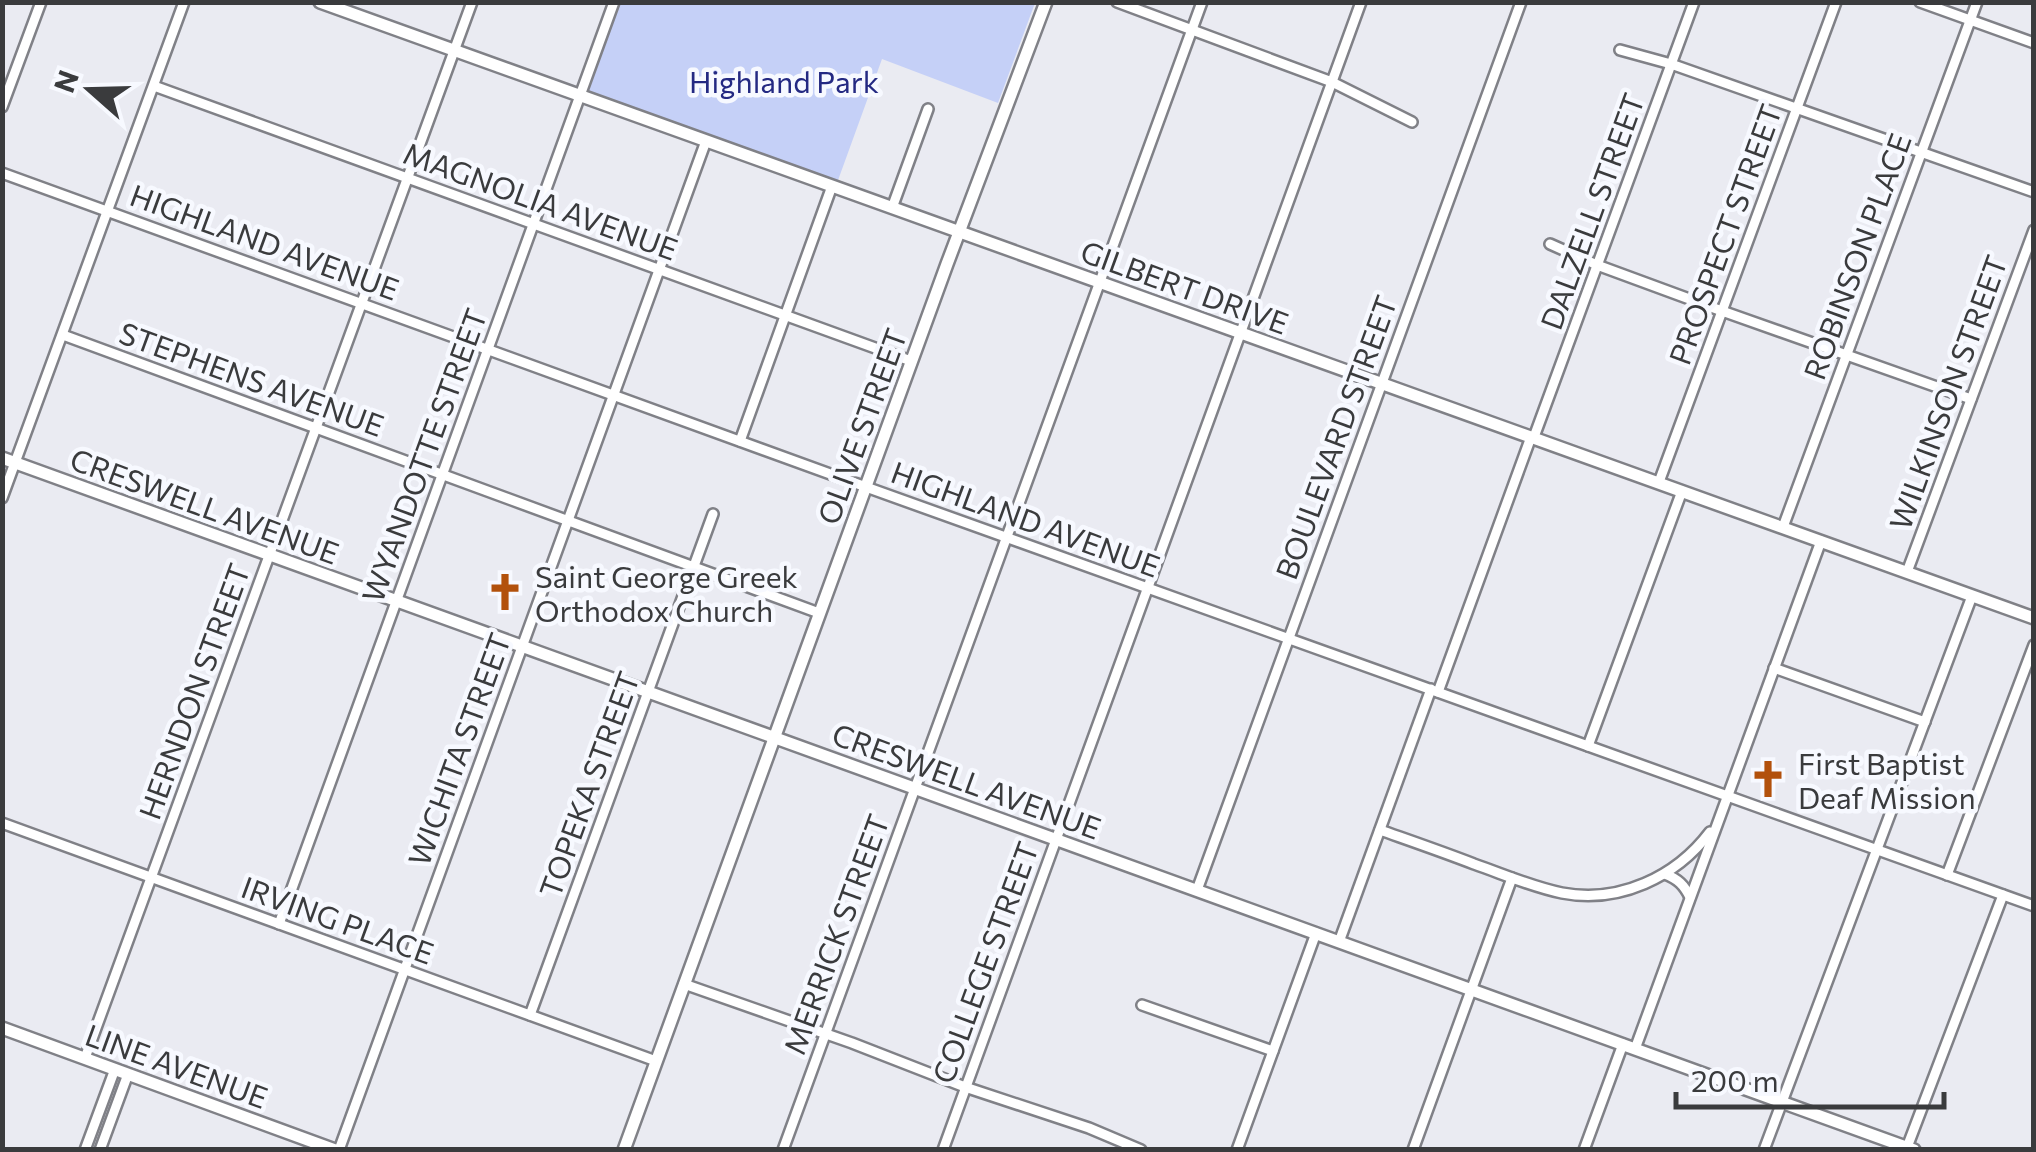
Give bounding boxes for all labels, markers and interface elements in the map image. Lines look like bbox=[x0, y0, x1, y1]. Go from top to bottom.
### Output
north arrow bbox=[40, 40, 140, 140]
park label: Highland Park bbox=[689, 62, 879, 99]
text: N bbox=[46, 65, 85, 97]
street label: DALZELL STREET bbox=[1531, 88, 1651, 334]
street label: PROSPECT STREET bbox=[1660, 99, 1788, 369]
street label: ROBINSON PLACE bbox=[1794, 128, 1918, 384]
street label: MAGNOLIA AVENUE bbox=[399, 133, 683, 267]
street label: HIGHLAND AVENUE bbox=[126, 175, 404, 307]
street label: GILBERT DRIVE bbox=[1076, 231, 1294, 341]
street label: WILKINSON STREET bbox=[1880, 250, 2014, 534]
street label: BOULEVARD STREET bbox=[1266, 290, 1404, 584]
street label: WYANDOTTE STREET bbox=[353, 303, 493, 607]
street label: STEPHENS AVENUE bbox=[115, 313, 389, 443]
street label: OLIVE STREET bbox=[808, 323, 914, 529]
street label: CRESWELL AVENUE bbox=[66, 439, 344, 571]
street label: HIGHLAND AVENUE bbox=[887, 452, 1165, 584]
place label: Saint George Greek Orthodox Church bbox=[535, 557, 798, 628]
street label: HERNDON STREET bbox=[130, 558, 256, 824]
church icon: Saint George Greek Orthodox Church bbox=[484, 571, 526, 613]
street label: WICHITA STREET bbox=[399, 628, 517, 870]
street label: TOPEKA STREET bbox=[530, 666, 646, 902]
street label: CRESWELL AVENUE bbox=[828, 714, 1106, 846]
place label: First Baptist Deaf Mission bbox=[1798, 744, 1976, 815]
church icon: First Baptist Deaf Mission bbox=[1747, 758, 1789, 800]
street label: MERRICK STREET bbox=[774, 809, 896, 1059]
street label: COLLEGE STREET bbox=[923, 836, 1045, 1088]
street label: IRVING PLACE bbox=[237, 867, 439, 971]
street label: LINE AVENUE bbox=[81, 1015, 273, 1115]
scale bar bbox=[1676, 1047, 1944, 1109]
text: 200 m bbox=[1691, 1061, 1779, 1098]

